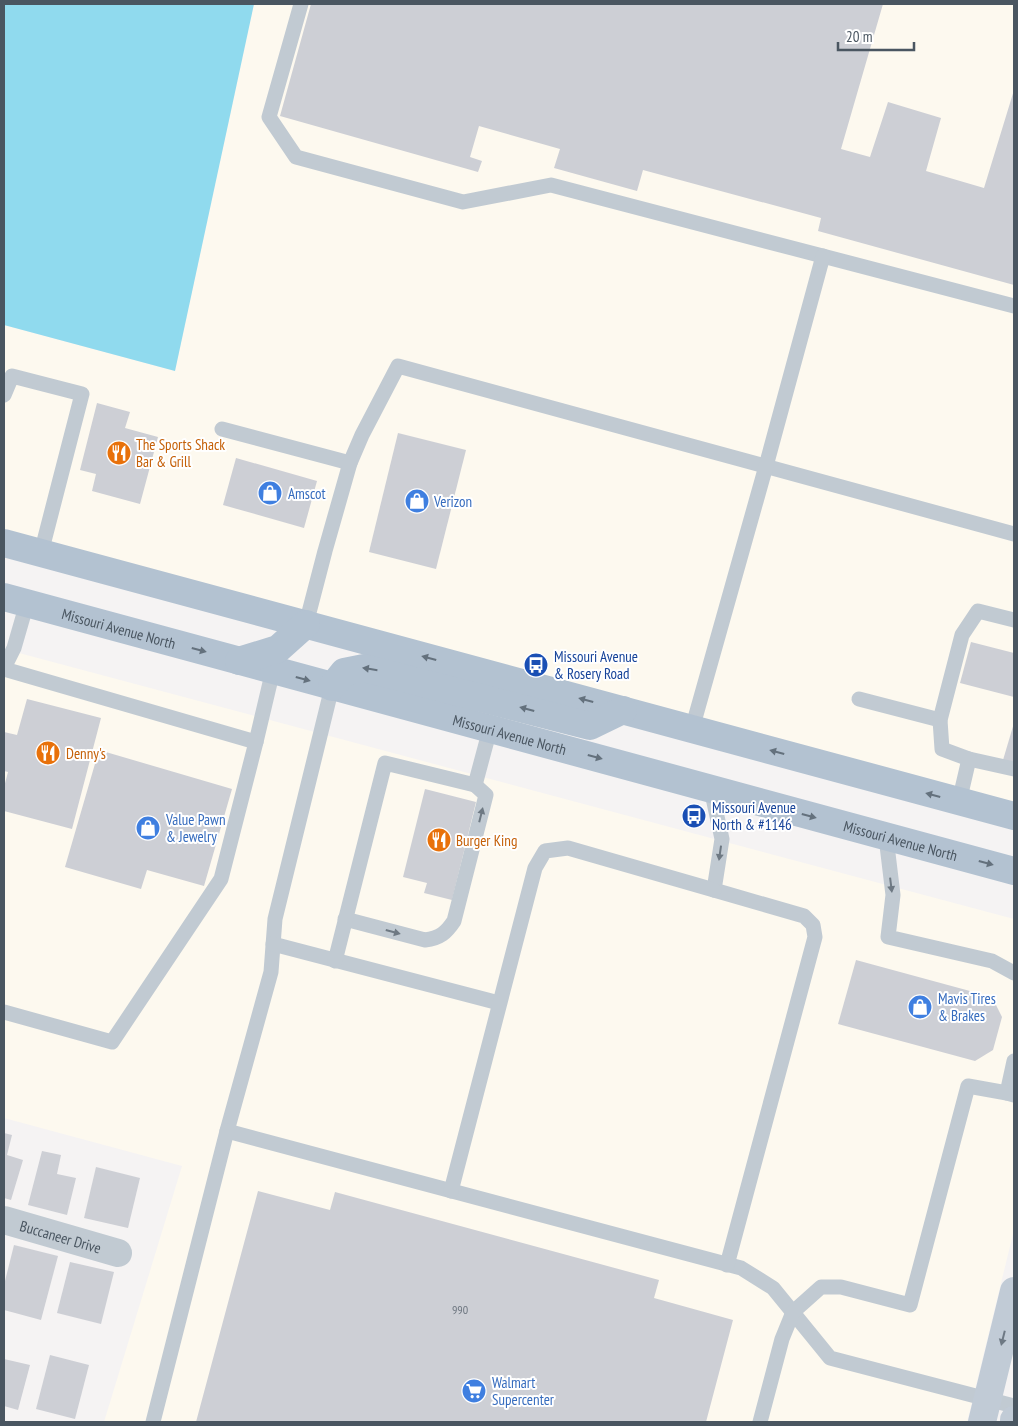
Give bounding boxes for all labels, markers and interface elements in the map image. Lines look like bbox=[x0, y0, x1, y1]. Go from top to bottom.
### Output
scale bar bbox=[838, 20, 914, 52]
text: 20 m bbox=[846, 27, 872, 46]
place label: The Sports Shack Bar & Grill bbox=[136, 435, 225, 471]
restaurant icon: The Sports Shack Bar & Grill bbox=[106, 440, 132, 466]
shop icon: Amscot bbox=[257, 480, 283, 506]
place label: Amscot bbox=[288, 484, 326, 503]
shop icon: Verizon bbox=[404, 488, 430, 514]
place label: Verizon bbox=[433, 492, 472, 511]
street label: Missouri Avenue North bbox=[60, 604, 178, 653]
one-way arrow bbox=[191, 646, 206, 654]
place label: Missouri Avenue & Rosery Road bbox=[554, 647, 638, 683]
bus stop icon: Missouri Avenue & Rosery Road bbox=[523, 652, 549, 678]
one-way arrow bbox=[422, 653, 437, 661]
one-way arrow bbox=[362, 665, 378, 673]
one-way arrow bbox=[295, 675, 310, 683]
one-way arrow bbox=[578, 696, 594, 704]
one-way arrow bbox=[520, 705, 535, 713]
street label: Missouri Avenue North bbox=[451, 710, 569, 759]
restaurant icon: Denny's bbox=[35, 740, 61, 766]
place label: Denny's bbox=[66, 744, 106, 763]
one-way arrow bbox=[769, 747, 784, 755]
one-way arrow bbox=[588, 754, 603, 762]
one-way arrow bbox=[926, 790, 941, 798]
place label: Missouri Avenue North & #1146 bbox=[712, 798, 796, 834]
bus stop icon: Missouri Avenue North & #1146 bbox=[681, 803, 707, 829]
one-way arrow bbox=[477, 808, 485, 823]
place label: Value Pawn & Jewelry bbox=[165, 810, 226, 846]
one-way arrow bbox=[802, 812, 817, 820]
shop icon: Value Pawn & Jewelry bbox=[135, 815, 161, 841]
street label: Missouri Avenue North bbox=[842, 816, 960, 865]
restaurant icon: Burger King bbox=[426, 827, 452, 853]
place label: Burger King bbox=[456, 831, 517, 850]
one-way arrow bbox=[716, 845, 724, 861]
one-way arrow bbox=[979, 860, 994, 868]
one-way arrow bbox=[887, 877, 895, 893]
one-way arrow bbox=[385, 928, 400, 936]
place label: Mavis Tires & Brakes bbox=[938, 989, 996, 1025]
shop icon: Mavis Tires & Brakes bbox=[907, 994, 933, 1020]
street label: Buccaneer Drive bbox=[18, 1216, 103, 1257]
house number: 990 bbox=[452, 1302, 468, 1317]
one-way arrow bbox=[998, 1330, 1006, 1345]
place label: Walmart Supercenter bbox=[492, 1373, 555, 1409]
supermarket icon: Walmart Supercenter bbox=[461, 1378, 487, 1404]

